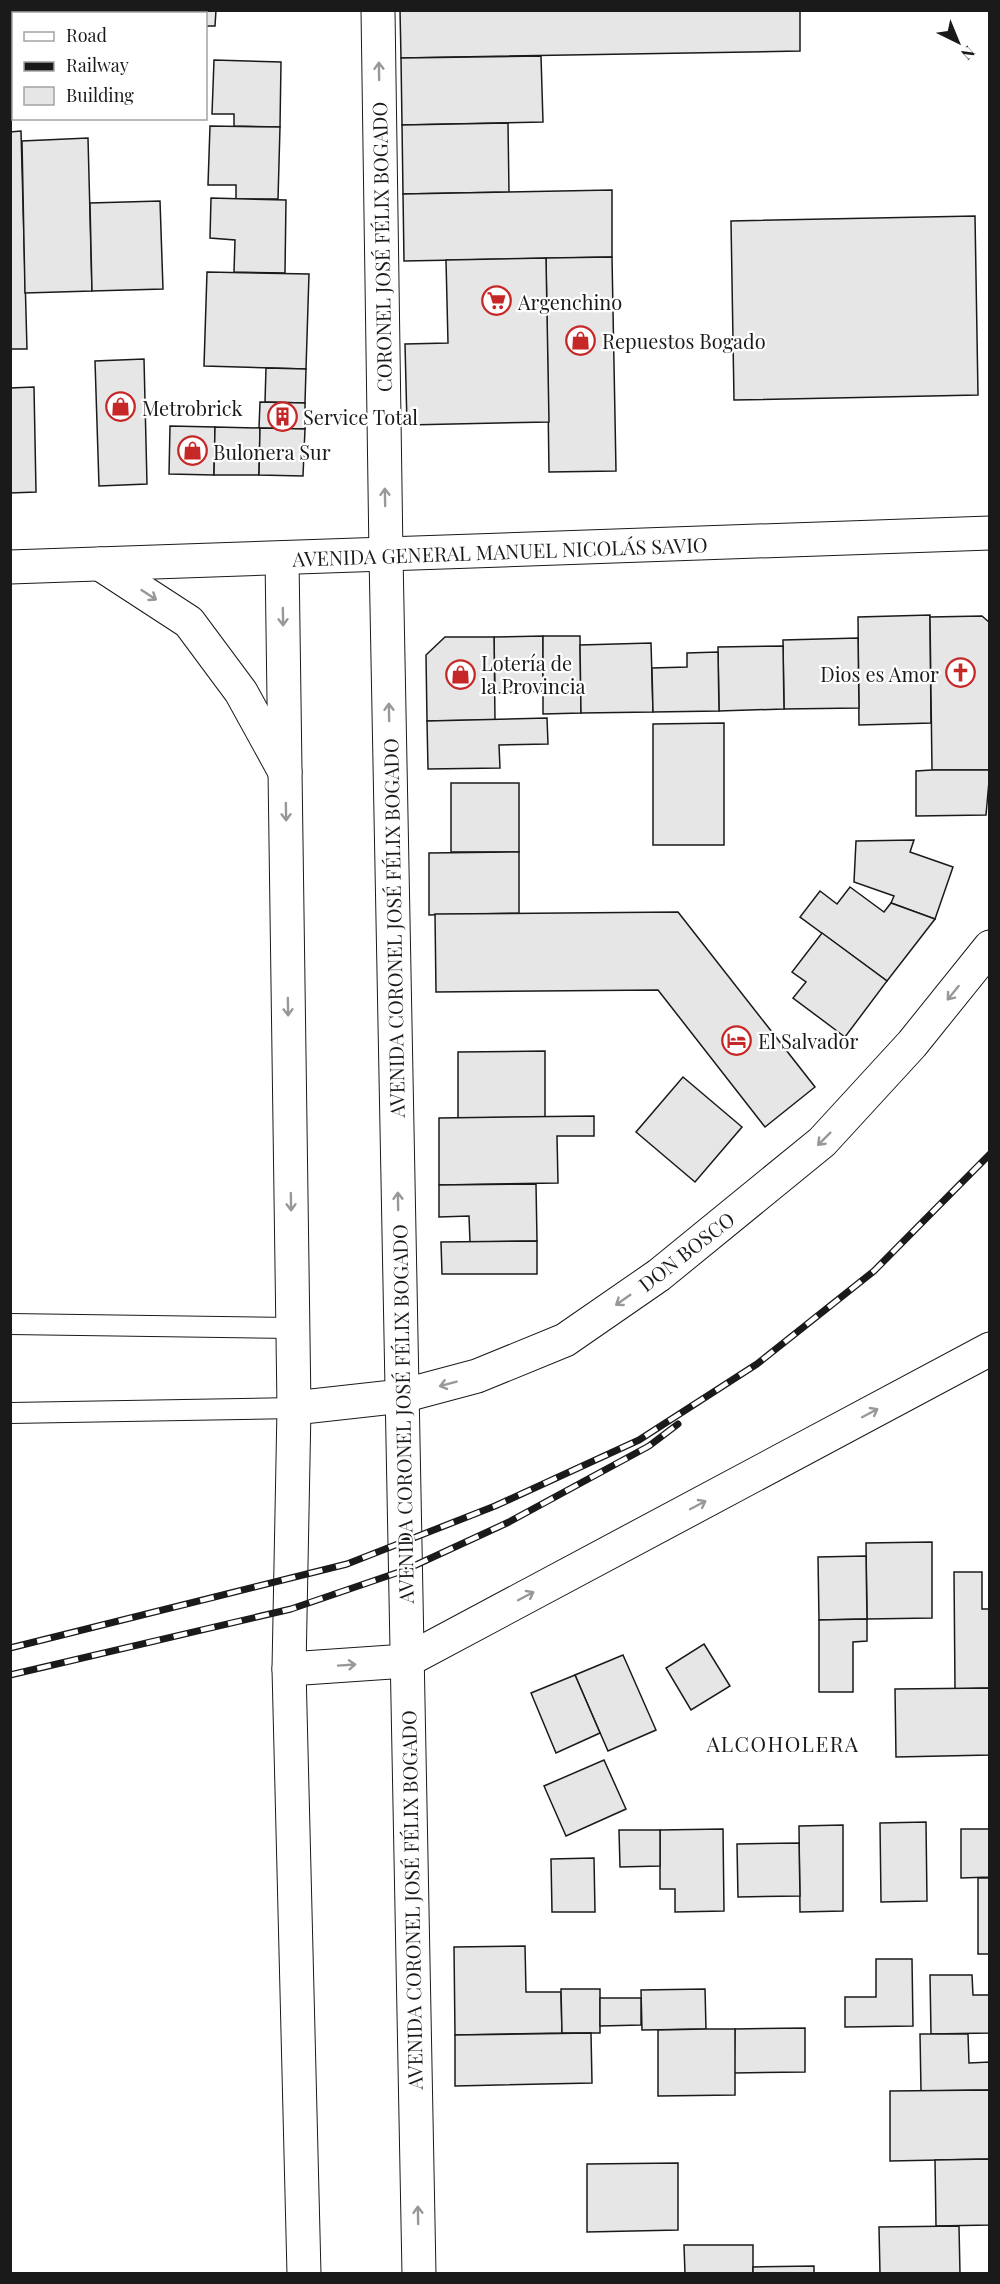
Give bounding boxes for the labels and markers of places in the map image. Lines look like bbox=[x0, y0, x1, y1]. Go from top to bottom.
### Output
supermarket icon: Argenchino bbox=[481, 285, 513, 317]
place label: Argenchino bbox=[517, 288, 622, 315]
shop icon: Repuestos Bogado bbox=[565, 324, 597, 356]
place label: Repuestos Bogado bbox=[602, 327, 766, 354]
shop icon: Metrobrick bbox=[105, 391, 137, 423]
place label: Metrobrick bbox=[142, 394, 242, 421]
building icon: Service Total bbox=[266, 400, 298, 432]
place label: Service Total bbox=[303, 403, 418, 430]
shop icon: Bulonera Sur bbox=[176, 435, 208, 467]
place label: Bulonera Sur bbox=[213, 438, 331, 465]
place label: Lotería de la Provincia bbox=[481, 649, 586, 699]
church icon: Dios es Amor bbox=[944, 657, 976, 689]
shop icon: Lotería de la Provincia bbox=[444, 658, 476, 690]
place label: Dios es Amor bbox=[820, 660, 939, 687]
hotel icon: El Salvador bbox=[721, 1024, 753, 1056]
place label: El Salvador bbox=[758, 1027, 859, 1054]

